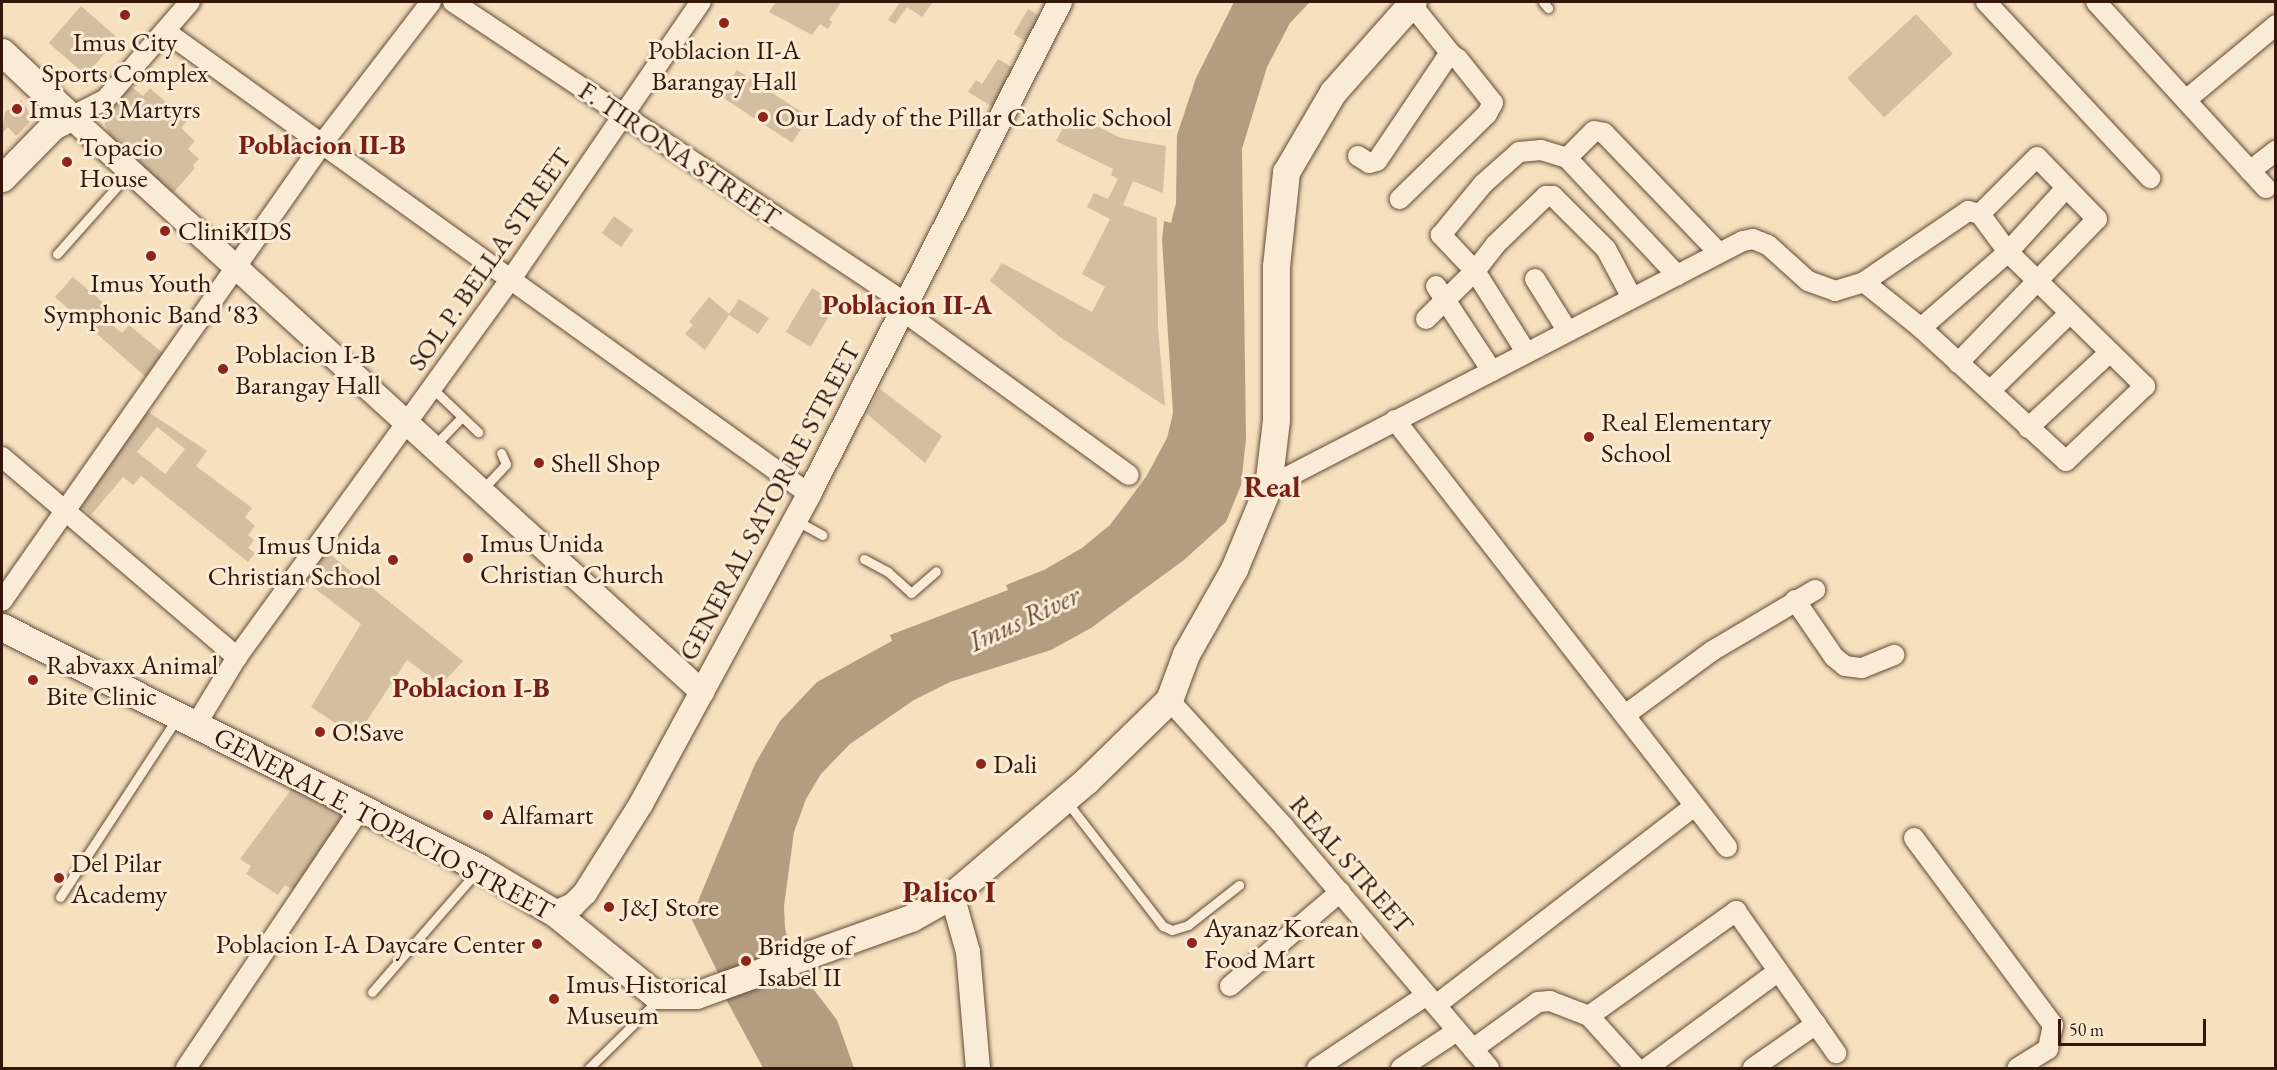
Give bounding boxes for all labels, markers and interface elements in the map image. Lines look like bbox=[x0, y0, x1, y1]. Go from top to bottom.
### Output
marker: Imus City Sports Complex bbox=[118, 8, 132, 22]
marker: Poblacion II-A Barangay Hall bbox=[717, 16, 731, 30]
place label: Imus City Sports Complex bbox=[42, 25, 208, 88]
place label: Poblacion II-A Barangay Hall bbox=[648, 33, 800, 96]
street label: F. TIRONA STREET bbox=[573, 73, 787, 233]
place label: Imus 13 Martyrs bbox=[29, 93, 200, 125]
place label: Our Lady of the Pillar Catholic School bbox=[775, 101, 1172, 133]
marker: Imus 13 Martyrs bbox=[10, 102, 24, 116]
marker: Our Lady of the Pillar Catholic School bbox=[756, 110, 770, 124]
district label: Poblacion II-B bbox=[238, 127, 406, 161]
place label: Topacio House bbox=[79, 130, 163, 193]
street label: SOL P. BELLA STREET bbox=[400, 142, 578, 376]
marker: Topacio House bbox=[60, 155, 74, 169]
place label: CliniKIDS bbox=[178, 215, 292, 247]
marker: CliniKIDS bbox=[156, 222, 174, 240]
marker: Imus Youth Symphonic Band '83 bbox=[144, 249, 158, 263]
place label: Imus Youth Symphonic Band '83 bbox=[44, 266, 258, 329]
district label: Poblacion II-A bbox=[822, 287, 992, 321]
street label: GENERAL SATORRE STREET bbox=[671, 336, 867, 666]
place label: Poblacion I-B Barangay Hall bbox=[235, 337, 381, 400]
marker: Poblacion I-B Barangay Hall bbox=[216, 362, 230, 376]
place label: Real Elementary School bbox=[1601, 405, 1772, 468]
marker: Real Elementary School bbox=[1582, 430, 1596, 444]
place label: Shell Shop bbox=[551, 447, 660, 479]
marker: Shell Shop bbox=[532, 456, 546, 470]
district label: Real bbox=[1244, 469, 1300, 505]
place label: Imus Unida Christian Church bbox=[480, 526, 664, 589]
place label: Imus Unida Christian School bbox=[208, 528, 381, 591]
marker: Imus Unida Christian Church bbox=[461, 551, 475, 565]
marker: Imus Unida Christian School bbox=[386, 553, 400, 567]
water label: Imus River bbox=[963, 578, 1085, 658]
place label: Rabvaxx Animal Bite Clinic bbox=[46, 648, 218, 711]
district label: Poblacion I-B bbox=[392, 670, 550, 704]
marker: Rabvaxx Animal Bite Clinic bbox=[24, 671, 42, 689]
place label: O!Save bbox=[332, 716, 404, 748]
street label: GENERAL E. TOPACIO STREET bbox=[209, 720, 559, 926]
marker: O!Save bbox=[313, 725, 327, 739]
place label: Dali bbox=[993, 748, 1037, 780]
marker: Dali bbox=[974, 757, 988, 771]
street label: REAL STREET bbox=[1283, 788, 1421, 940]
place label: Alfamart bbox=[500, 799, 593, 831]
marker: Alfamart bbox=[481, 808, 495, 822]
place label: Del Pilar Academy bbox=[71, 846, 167, 909]
marker: Del Pilar Academy bbox=[52, 871, 66, 885]
district label: Palico I bbox=[902, 874, 996, 910]
place label: J&J Store bbox=[621, 891, 719, 923]
marker: J&J Store bbox=[602, 900, 616, 914]
place label: Ayanaz Korean Food Mart bbox=[1204, 911, 1359, 974]
place label: Poblacion I-A Daycare Center bbox=[216, 928, 525, 960]
place label: Bridge of Isabel II bbox=[758, 929, 853, 992]
marker: Ayanaz Korean Food Mart bbox=[1185, 936, 1199, 950]
marker: Poblacion I-A Daycare Center bbox=[530, 937, 544, 951]
marker: Bridge of Isabel II bbox=[739, 954, 753, 968]
place label: Imus Historical Museum bbox=[566, 967, 727, 1030]
marker: Imus Historical Museum bbox=[547, 992, 561, 1006]
scale bar bbox=[2061, 1007, 2210, 1045]
text: 50 m bbox=[2069, 1018, 2104, 1041]

